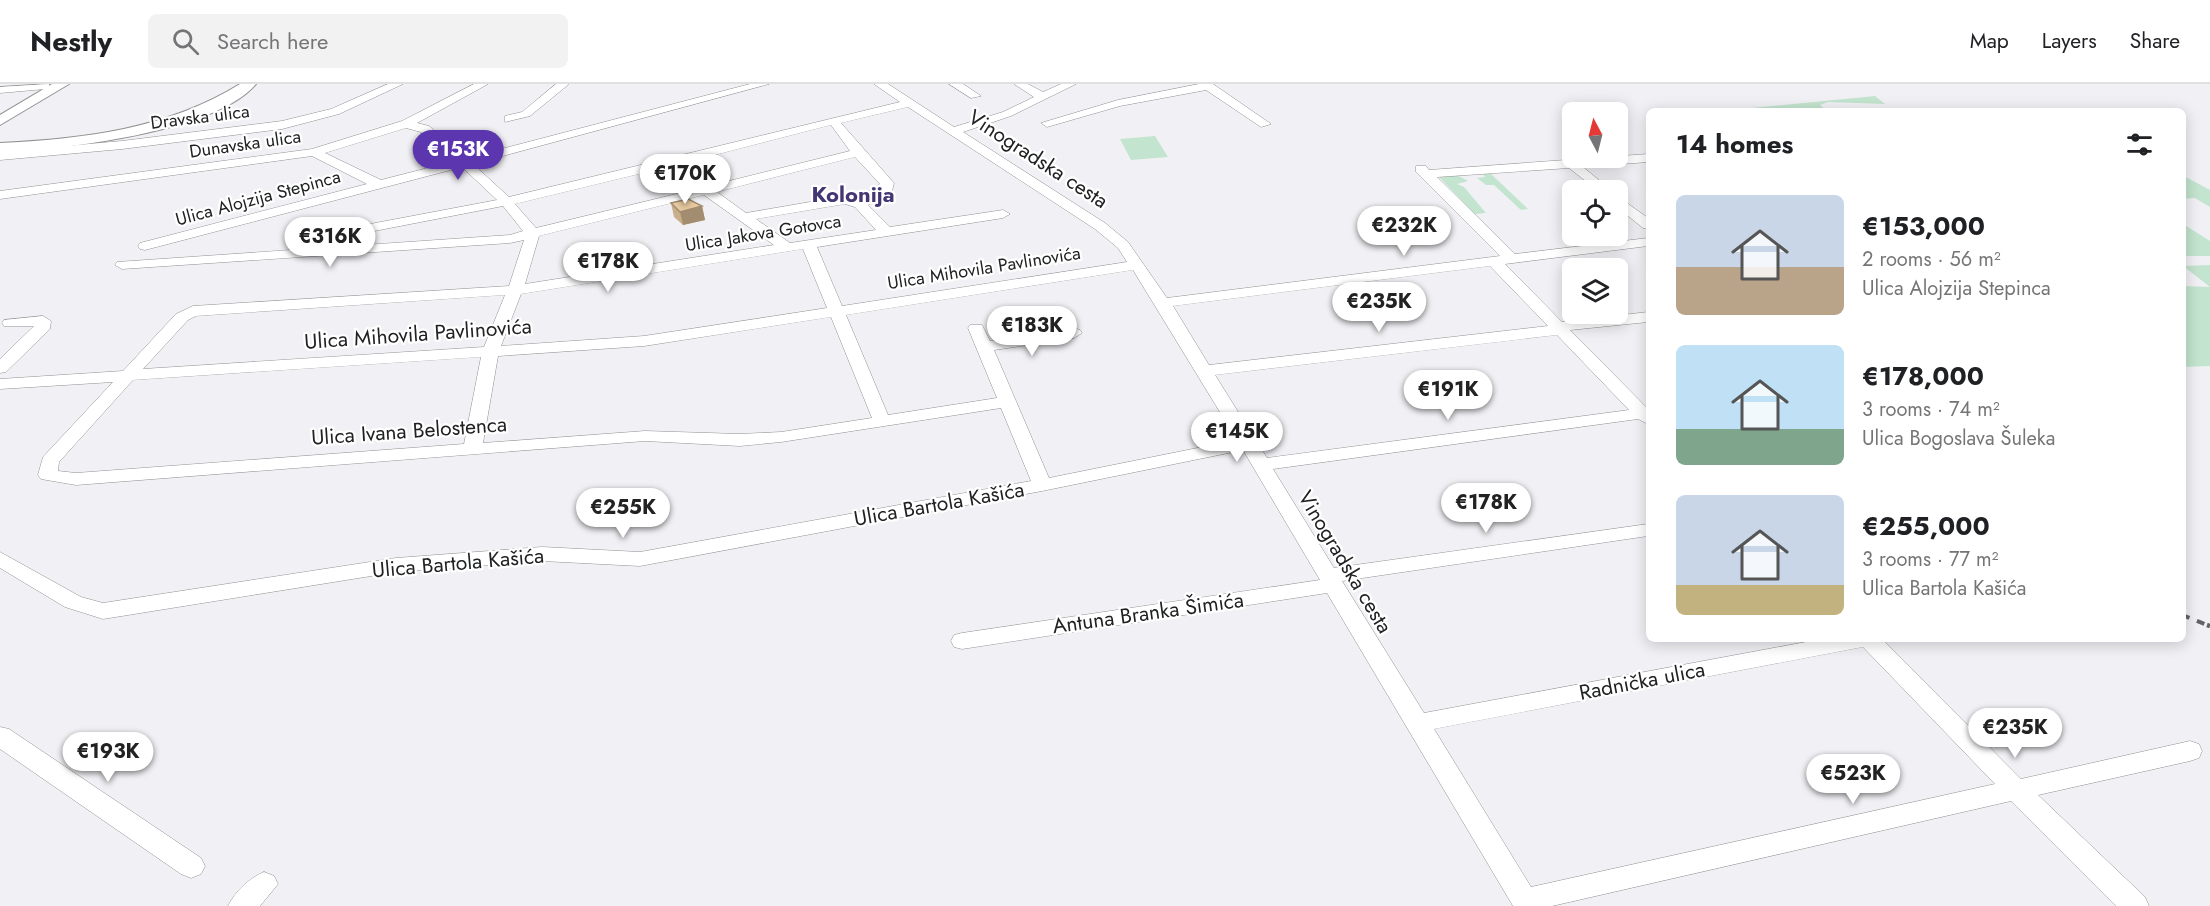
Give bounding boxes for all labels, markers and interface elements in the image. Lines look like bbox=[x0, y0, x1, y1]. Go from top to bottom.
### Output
search box bbox=[148, 14, 568, 68]
text: Nestly bbox=[30, 21, 112, 62]
icon: search bbox=[169, 25, 202, 58]
text: Search here bbox=[217, 25, 328, 57]
text: Map bbox=[1970, 26, 2009, 56]
text: Layers bbox=[2042, 26, 2097, 56]
text: Share bbox=[2130, 26, 2180, 56]
street label: Dravska ulica bbox=[149, 98, 251, 136]
street label: Vinogradska cesta bbox=[962, 102, 1114, 216]
north arrow bbox=[1562, 102, 1628, 168]
map controls bbox=[1562, 102, 1628, 324]
street label: Dunavska ulica bbox=[188, 123, 302, 165]
text: 14 homes bbox=[1676, 125, 1793, 163]
icon: filters bbox=[2123, 128, 2156, 161]
pin: €153K bbox=[416, 130, 500, 181]
text: €153K bbox=[427, 135, 489, 164]
pin: €170K bbox=[643, 154, 727, 205]
text: €170K bbox=[654, 159, 716, 188]
street label: Ulica Alojzija Stepinca bbox=[173, 163, 343, 233]
district label: Kolonija bbox=[811, 178, 895, 210]
button: locate bbox=[1562, 180, 1628, 246]
pin: €232K bbox=[1362, 206, 1446, 257]
text: €153,000 bbox=[1862, 207, 1985, 245]
street label: Ulica Jakova Gotovca bbox=[683, 208, 843, 258]
text: €232K bbox=[1371, 211, 1437, 240]
pin: €316K bbox=[288, 217, 372, 268]
icon: home bbox=[1724, 219, 1796, 291]
text: €316K bbox=[298, 222, 362, 251]
street label: Ulica Mihovila Pavlinovića bbox=[886, 240, 1082, 296]
pin: €178K bbox=[566, 242, 650, 293]
text: 2 rooms · 56 m² bbox=[1862, 245, 2001, 274]
text: €178K bbox=[577, 247, 639, 276]
button: layers bbox=[1562, 258, 1628, 324]
text: Ulica Alojzija Stepinca bbox=[1862, 274, 2051, 303]
pin: €235K bbox=[1337, 282, 1421, 333]
text: €235K bbox=[1346, 287, 1412, 316]
pin: €183K bbox=[990, 306, 1074, 357]
street label: Ulica Mihovila Pavlinovića bbox=[303, 311, 533, 357]
text: €183K bbox=[1001, 311, 1063, 340]
text: €178,000 bbox=[1862, 357, 1984, 395]
icon: home bbox=[1724, 369, 1796, 441]
pin: €191K bbox=[1406, 370, 1490, 421]
text: €191K bbox=[1418, 375, 1478, 404]
text: 3 rooms · 74 m² bbox=[1862, 395, 2000, 424]
street label: Ulica Ivana Belostenca bbox=[310, 409, 508, 453]
pin: €145K bbox=[1195, 412, 1279, 463]
text: €145K bbox=[1205, 417, 1269, 446]
text: Ulica Bogoslava Šuleka bbox=[1862, 424, 2055, 453]
street label: Ulica Bartola Kašića bbox=[851, 474, 1027, 534]
pin: €178K bbox=[1444, 483, 1528, 534]
street label: Vinogradska cesta bbox=[1291, 485, 1399, 639]
pin: €255K bbox=[581, 488, 665, 539]
text: €178K bbox=[1455, 488, 1517, 517]
text: €255K bbox=[590, 493, 656, 522]
text: €255,000 bbox=[1862, 507, 1990, 545]
icon: home bbox=[1724, 519, 1796, 591]
street label: Ulica Bartola Kašića bbox=[371, 541, 545, 585]
text: 3 rooms · 77 m² bbox=[1862, 545, 1999, 574]
text: Ulica Bartola Kašića bbox=[1862, 574, 2026, 603]
street label: Antuna Branka Šimića bbox=[1050, 585, 1246, 641]
street label: Radnička ulica bbox=[1577, 654, 1707, 708]
pin: €235K bbox=[1973, 708, 2057, 759]
text: €235K bbox=[1982, 713, 2048, 742]
pin: €193K bbox=[66, 732, 150, 783]
text: €193K bbox=[76, 737, 140, 766]
pin: €523K bbox=[1811, 754, 1895, 805]
text: €523K bbox=[1820, 759, 1886, 788]

